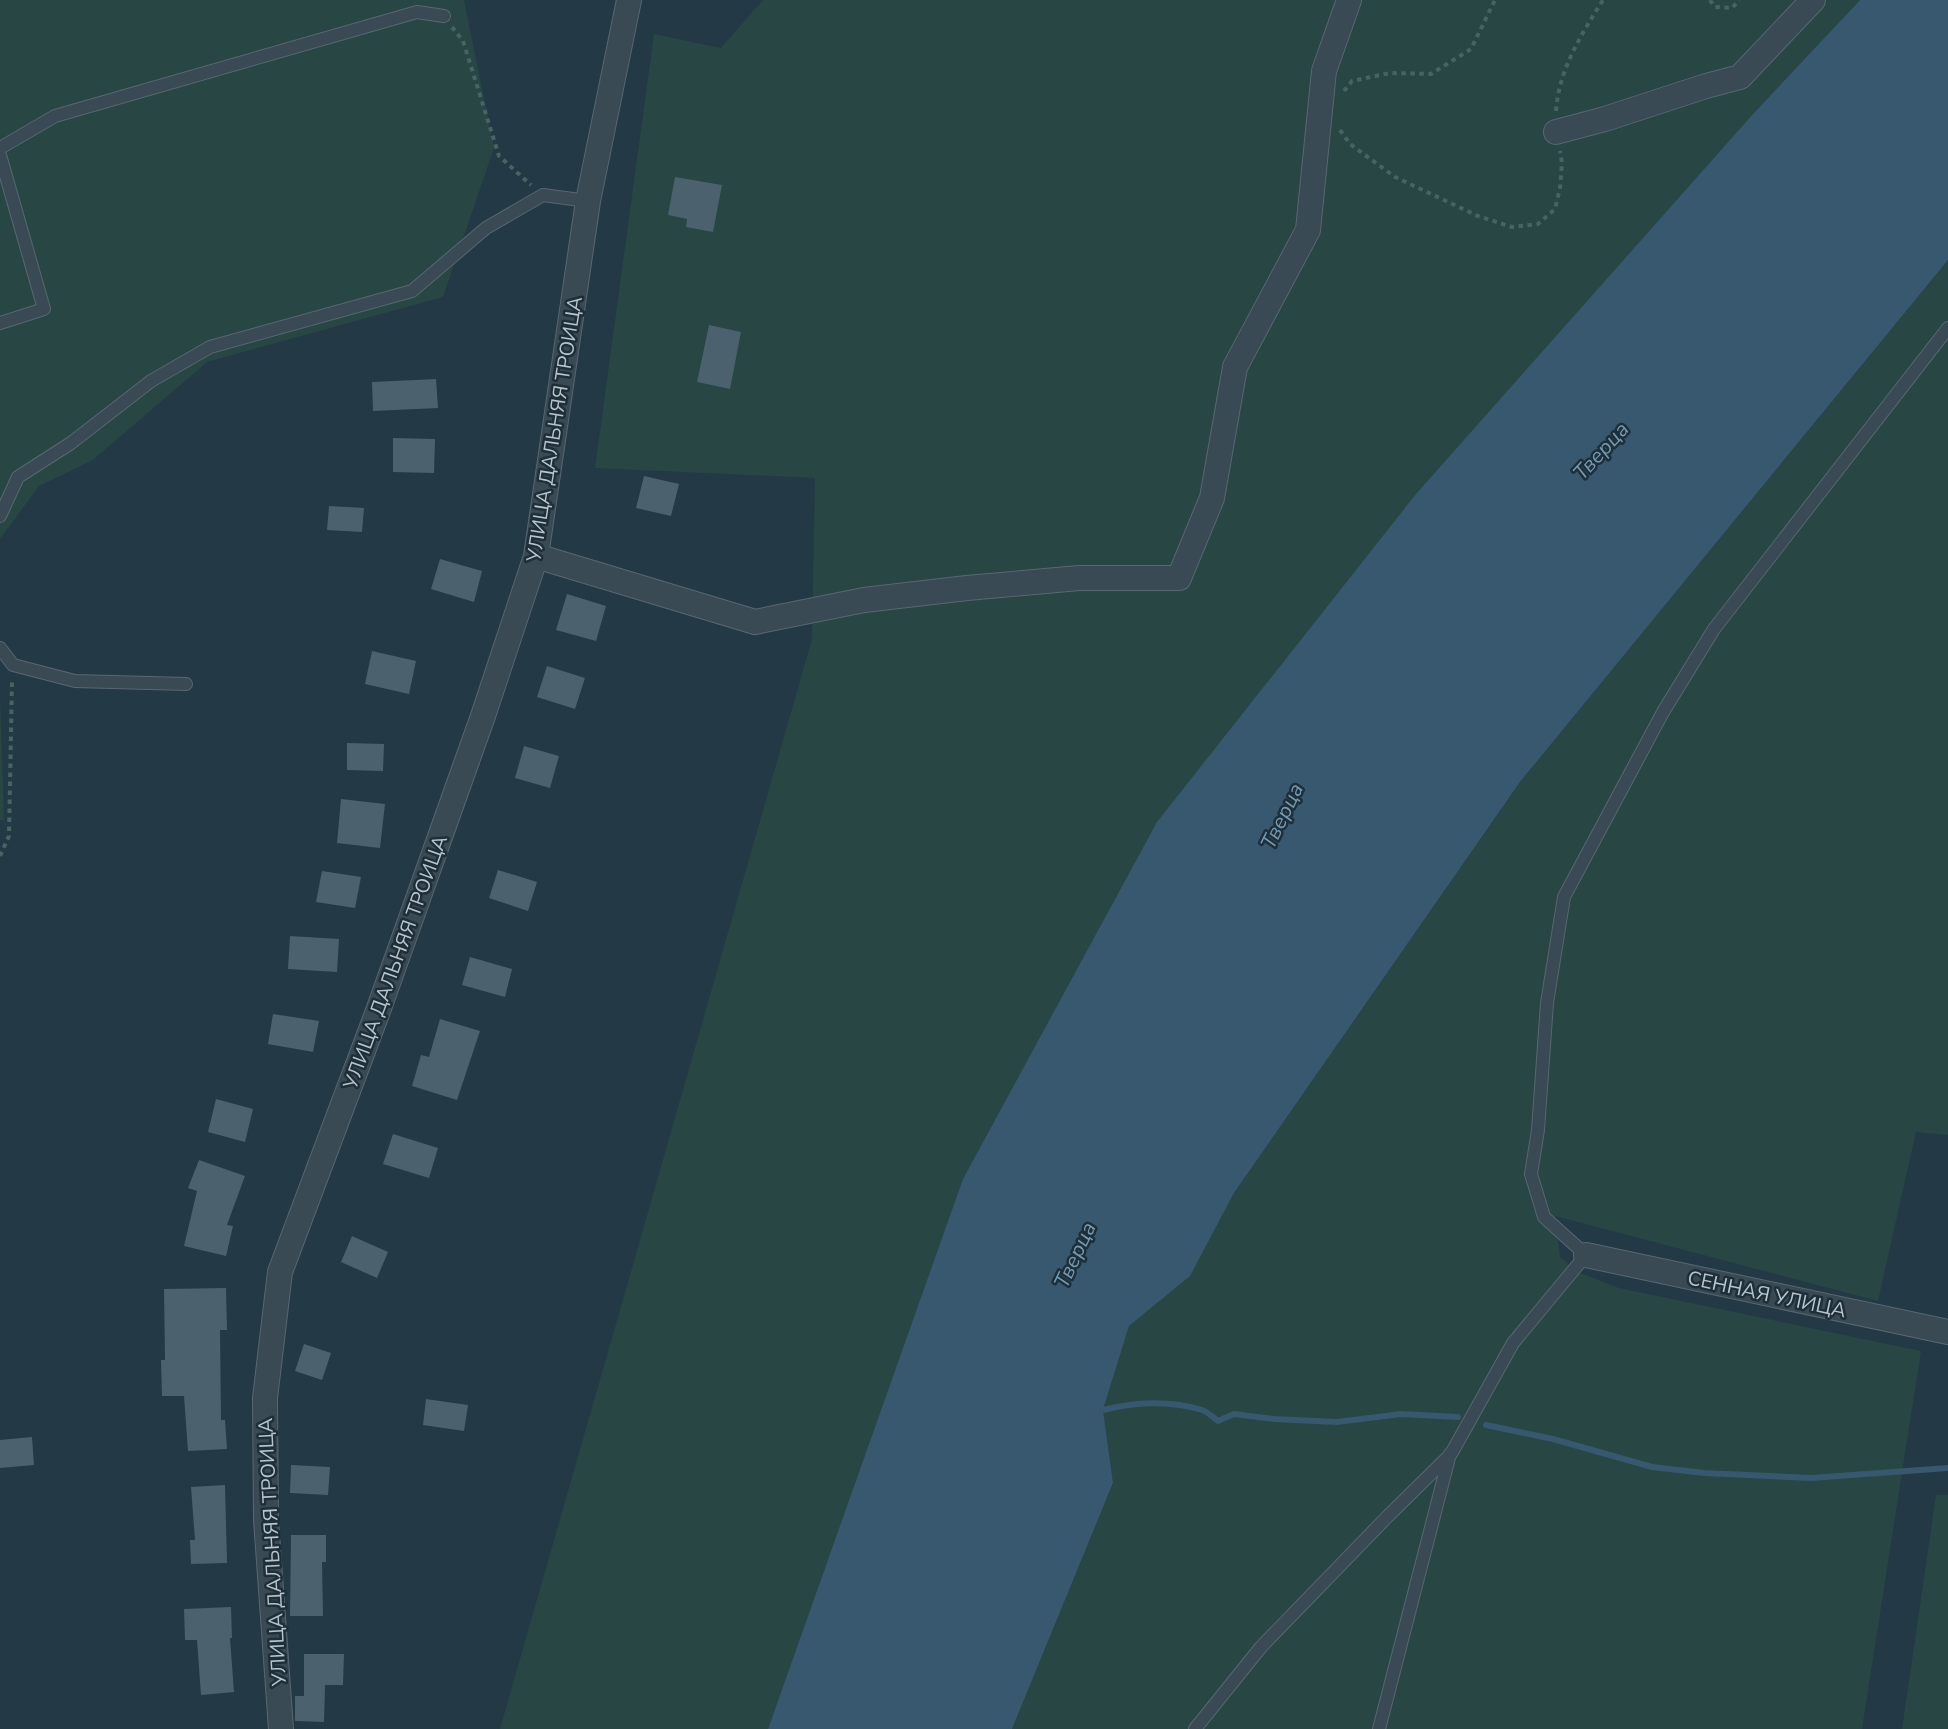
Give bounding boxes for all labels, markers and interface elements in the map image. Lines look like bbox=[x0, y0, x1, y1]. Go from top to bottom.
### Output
street label: УЛИЦА ДАЛЬНЯЯ ТРОИЦА bbox=[520, 294, 589, 565]
water label: Тверца bbox=[1567, 416, 1635, 486]
water label: Тверца bbox=[1254, 778, 1310, 854]
street label: УЛИЦА ДАЛЬНЯЯ ТРОИЦА bbox=[337, 831, 454, 1094]
water label: Тверца bbox=[1047, 1217, 1103, 1293]
street label: СЕННАЯ УЛИЦА bbox=[1685, 1264, 1849, 1325]
street label: УЛИЦА ДАЛЬНЯЯ ТРОИЦА bbox=[252, 1417, 293, 1688]

